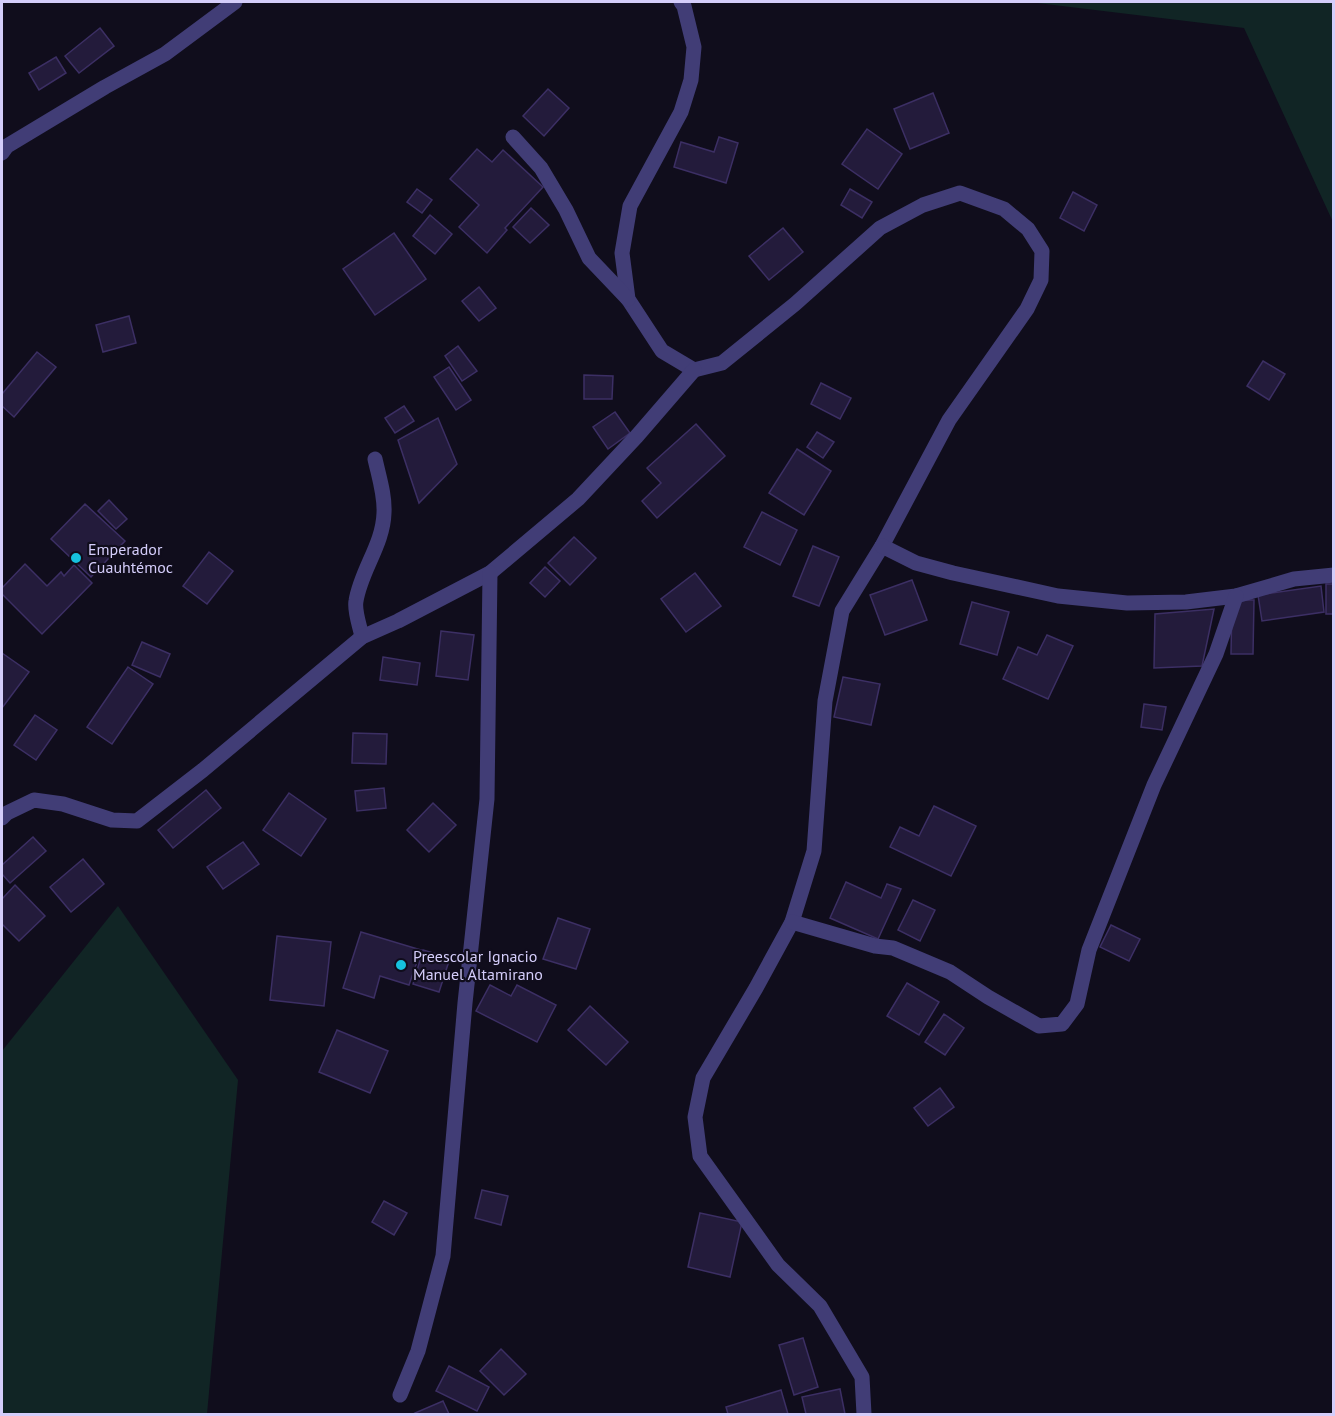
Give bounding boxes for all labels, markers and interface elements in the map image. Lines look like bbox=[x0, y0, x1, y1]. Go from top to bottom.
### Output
place label: Emperador Cuauhtémoc bbox=[88, 539, 173, 577]
marker: Emperador Cuauhtémoc bbox=[69, 551, 83, 565]
place label: Preescolar Ignacio Manuel Altamirano bbox=[413, 946, 543, 984]
marker: Preescolar Ignacio Manuel Altamirano bbox=[394, 958, 408, 972]

